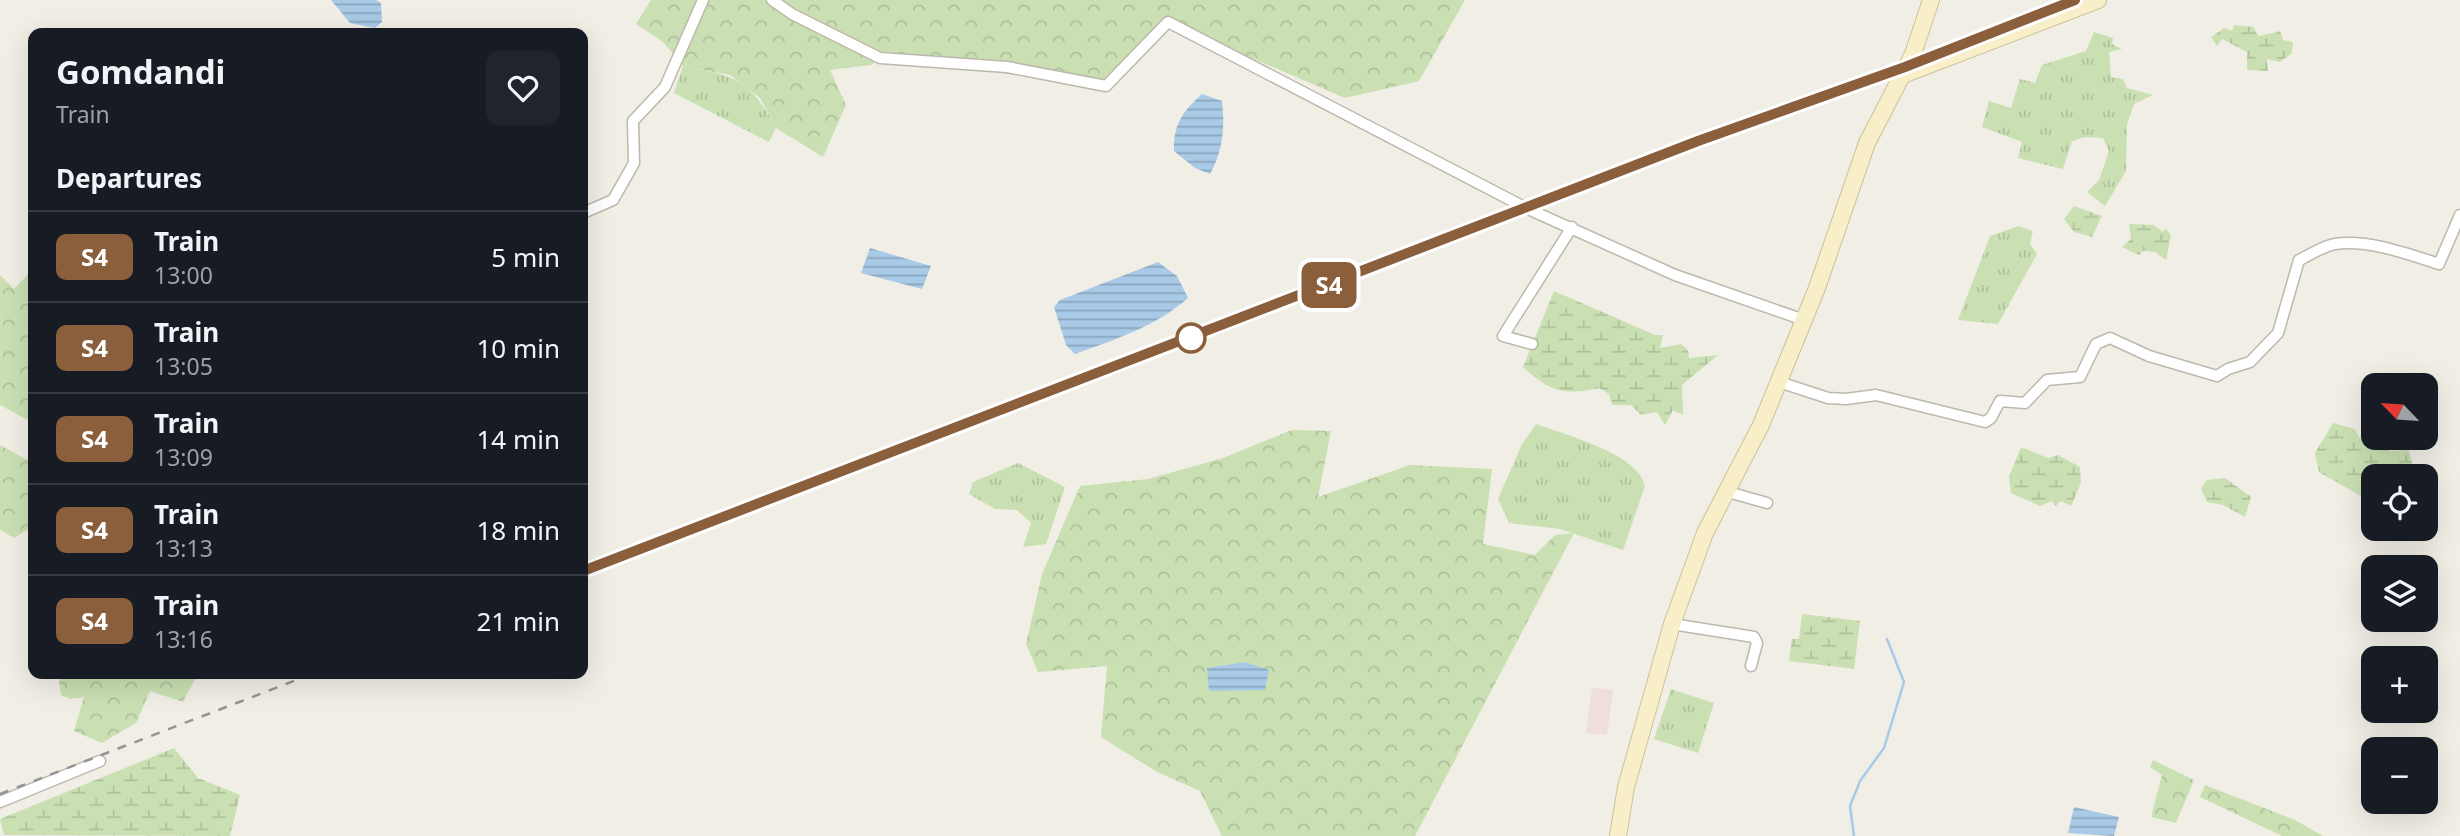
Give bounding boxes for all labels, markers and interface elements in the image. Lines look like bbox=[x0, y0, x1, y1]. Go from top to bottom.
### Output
text: Gomdandi bbox=[56, 49, 226, 94]
button: heart bbox=[486, 51, 560, 125]
text: Train bbox=[56, 98, 110, 130]
text: Departures bbox=[56, 160, 202, 196]
text: Train bbox=[154, 223, 219, 259]
text: 5 min bbox=[491, 239, 560, 275]
text: S4 bbox=[81, 240, 108, 273]
text: 13:00 bbox=[154, 259, 213, 291]
line badge: S4 bbox=[1298, 262, 1360, 308]
text: S4 bbox=[1316, 268, 1342, 301]
text: Train bbox=[154, 314, 219, 350]
unlabelled marker bbox=[1176, 323, 1206, 353]
text: 10 min bbox=[476, 330, 560, 366]
text: S4 bbox=[81, 331, 108, 364]
text: 13:05 bbox=[154, 350, 213, 382]
north arrow bbox=[2361, 373, 2438, 450]
map controls bbox=[2361, 373, 2438, 814]
text: Train bbox=[154, 405, 219, 441]
text: 14 min bbox=[476, 421, 560, 457]
text: S4 bbox=[81, 422, 108, 455]
text: 13:09 bbox=[154, 441, 213, 473]
button: locate bbox=[2361, 464, 2438, 541]
text: Train bbox=[154, 496, 219, 532]
text: 18 min bbox=[476, 512, 560, 548]
text: S4 bbox=[81, 513, 108, 546]
text: 13:13 bbox=[154, 532, 213, 564]
button: layers bbox=[2361, 555, 2438, 632]
text: Train bbox=[154, 587, 219, 623]
text: 21 min bbox=[476, 603, 560, 639]
text: S4 bbox=[81, 604, 108, 637]
text: 13:16 bbox=[154, 623, 213, 655]
button: + bbox=[2361, 646, 2438, 723]
button: − bbox=[2361, 737, 2438, 814]

